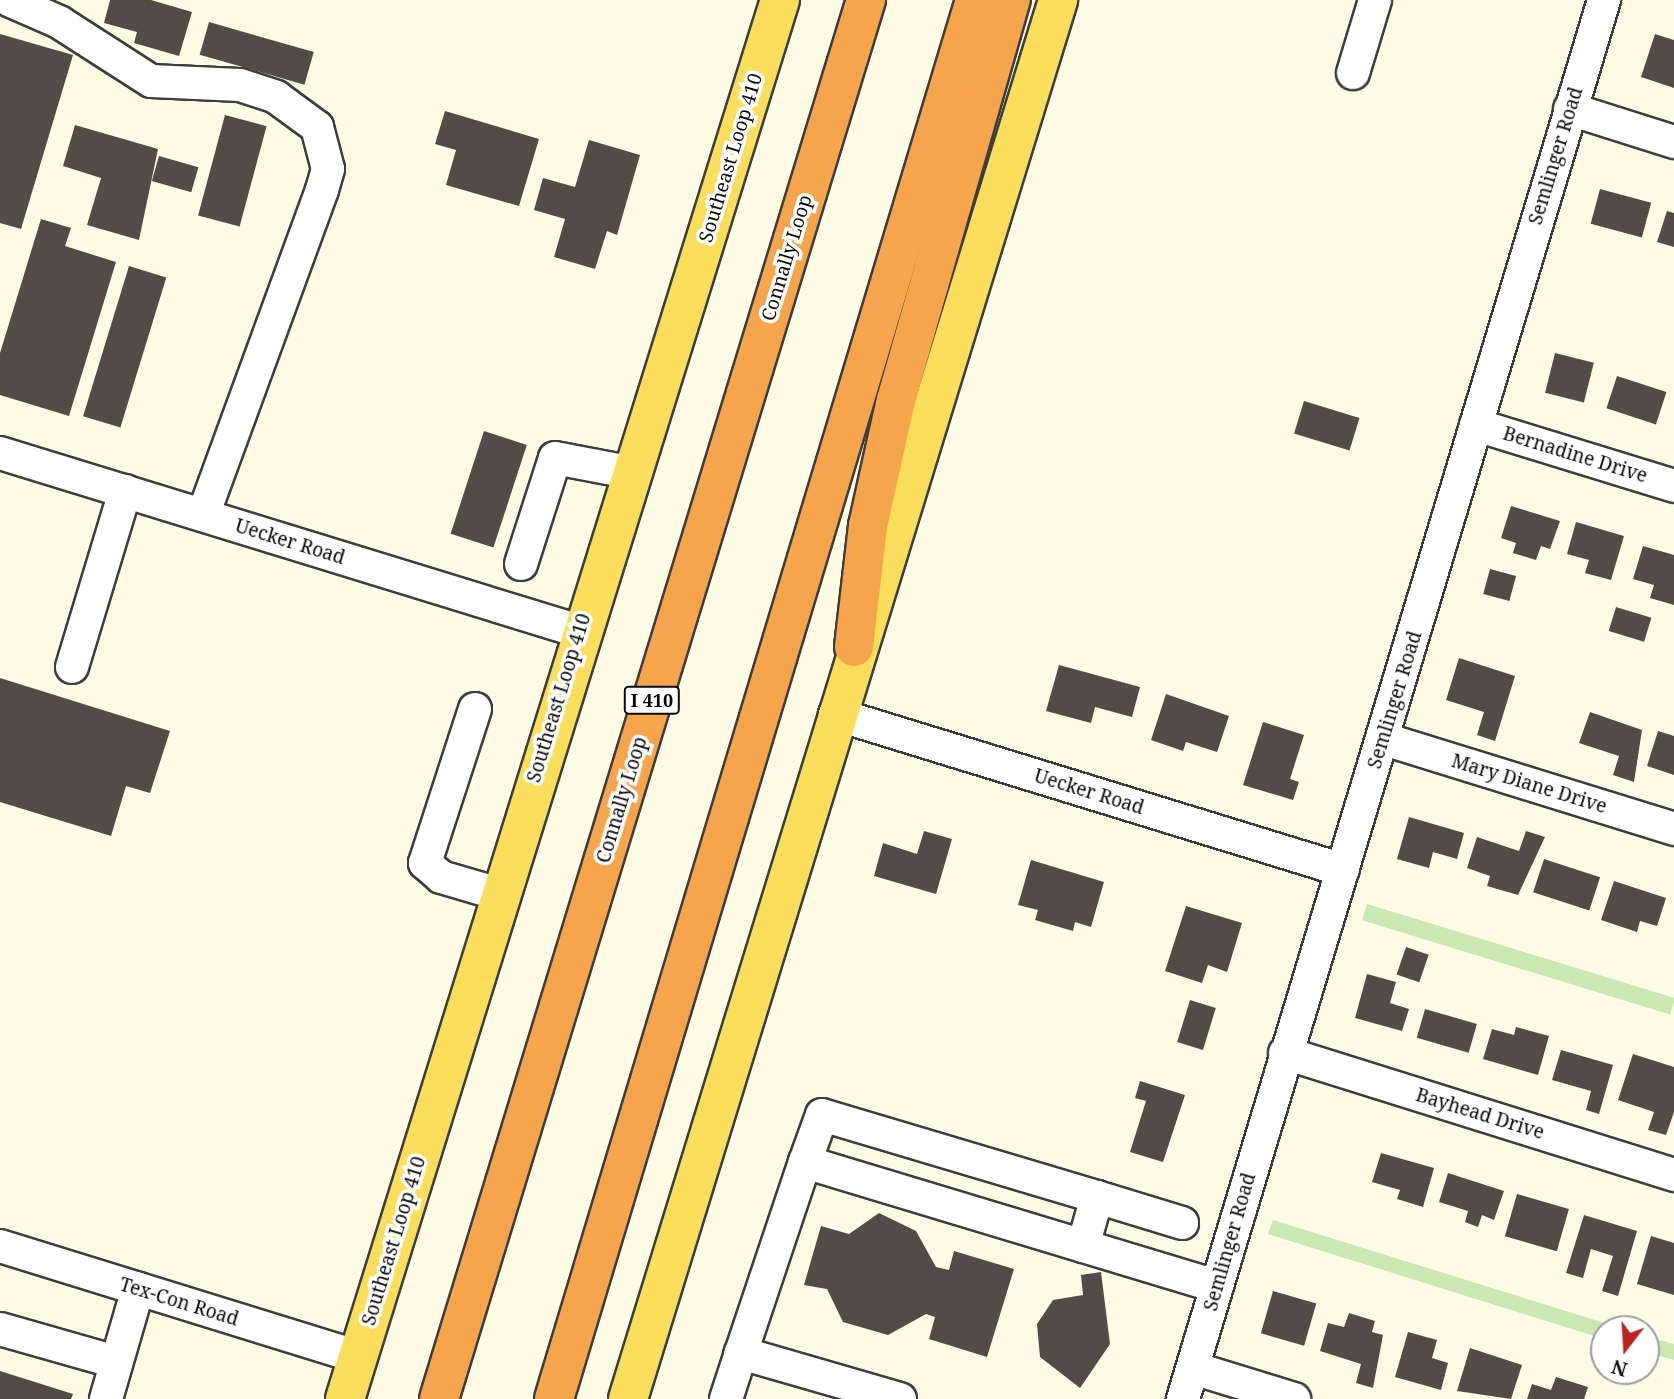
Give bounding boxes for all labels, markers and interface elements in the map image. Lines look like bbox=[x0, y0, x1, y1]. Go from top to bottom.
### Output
street label: Southeast Loop 410 bbox=[694, 71, 768, 245]
street label: Semlinger Road bbox=[1524, 84, 1588, 228]
street label: Connally Loop bbox=[757, 192, 817, 324]
street label: Bernadine Drive bbox=[1500, 422, 1650, 488]
street label: Uecker Road bbox=[232, 514, 348, 570]
street label: Southeast Loop 410 bbox=[522, 611, 596, 785]
street label: Semlinger Road bbox=[1363, 628, 1427, 772]
road number: I 410 bbox=[622, 686, 682, 714]
street label: Connally Loop bbox=[592, 734, 652, 866]
street label: Mary Diane Drive bbox=[1449, 750, 1609, 818]
street label: Uecker Road bbox=[1031, 764, 1147, 820]
street label: Bayhead Drive bbox=[1413, 1084, 1547, 1144]
street label: Southeast Loop 410 bbox=[357, 1154, 431, 1328]
street label: Semlinger Road bbox=[1199, 1170, 1261, 1314]
street label: Tex-Con Road bbox=[117, 1273, 241, 1331]
north arrow bbox=[1590, 1315, 1660, 1385]
text: N bbox=[1608, 1354, 1630, 1383]

